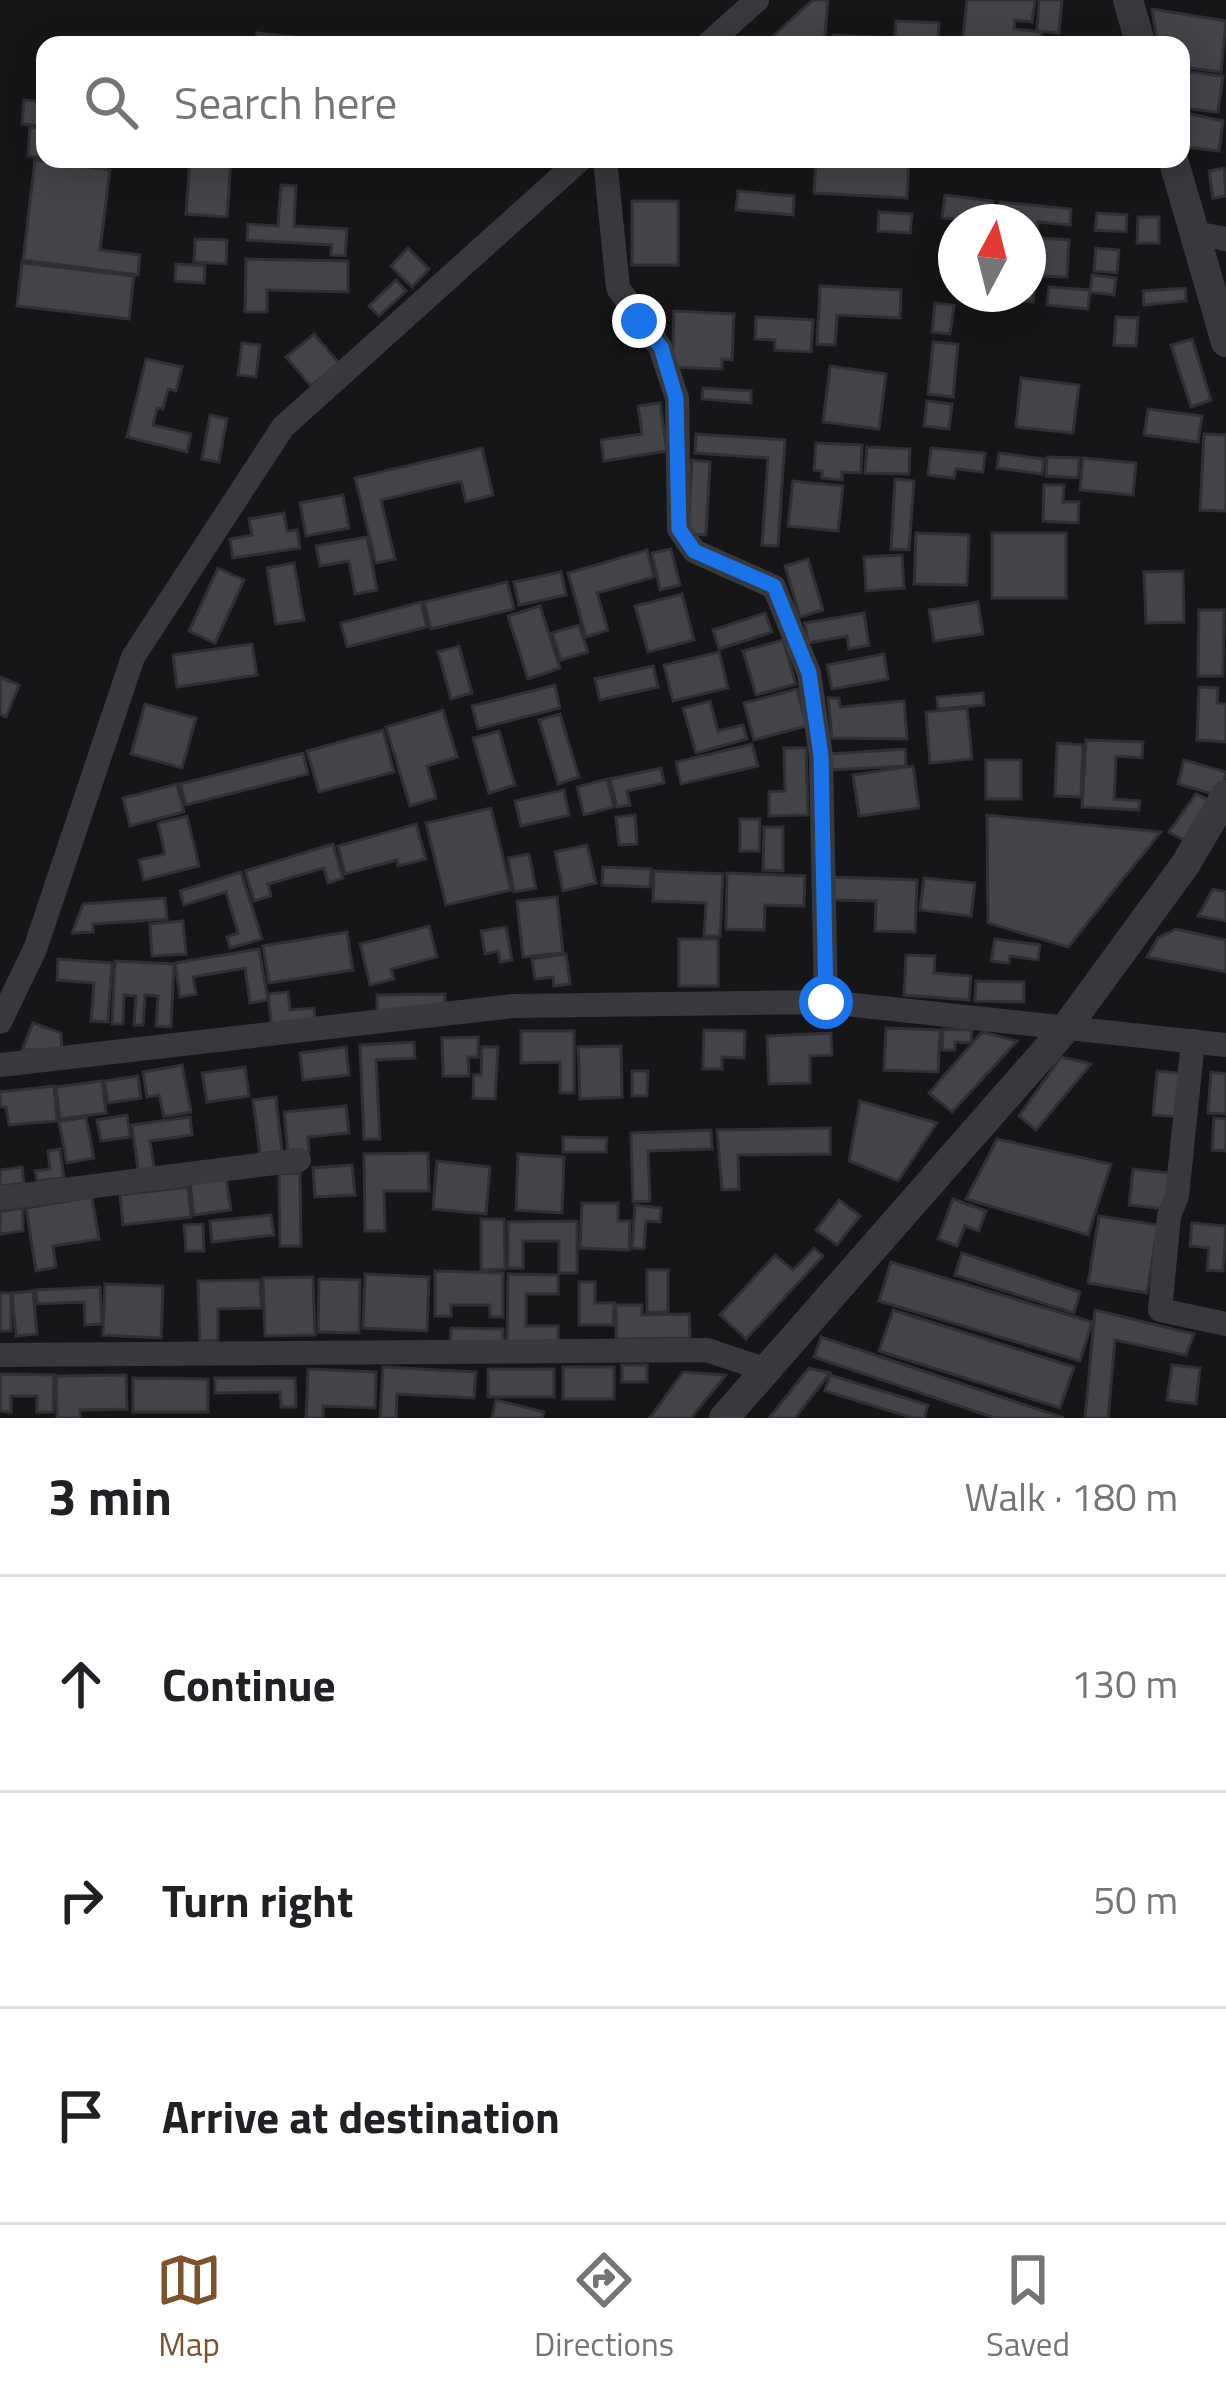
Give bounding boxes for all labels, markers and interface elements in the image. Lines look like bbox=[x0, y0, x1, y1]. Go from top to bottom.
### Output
search box bbox=[36, 36, 1190, 168]
text: Search here bbox=[174, 68, 397, 136]
icon: search bbox=[78, 69, 144, 135]
north arrow bbox=[938, 204, 1046, 312]
route end bbox=[612, 294, 666, 348]
route start bbox=[799, 975, 853, 1029]
text: 3 min bbox=[48, 1457, 172, 1535]
text: Walk · 180 m bbox=[964, 1467, 1178, 1526]
text: Continue bbox=[162, 1650, 336, 1718]
icon: ahead bbox=[48, 1651, 114, 1717]
text: 130 m bbox=[1071, 1654, 1178, 1713]
text: Turn right bbox=[162, 1866, 353, 1934]
icon: right bbox=[48, 1867, 114, 1933]
text: 50 m bbox=[1093, 1870, 1178, 1929]
text: Arrive at destination bbox=[162, 2082, 560, 2150]
icon: arrive bbox=[48, 2083, 114, 2149]
tab: Map bbox=[156, 2247, 222, 2369]
tab: Directions bbox=[534, 2247, 674, 2369]
tab: Saved bbox=[986, 2247, 1070, 2369]

